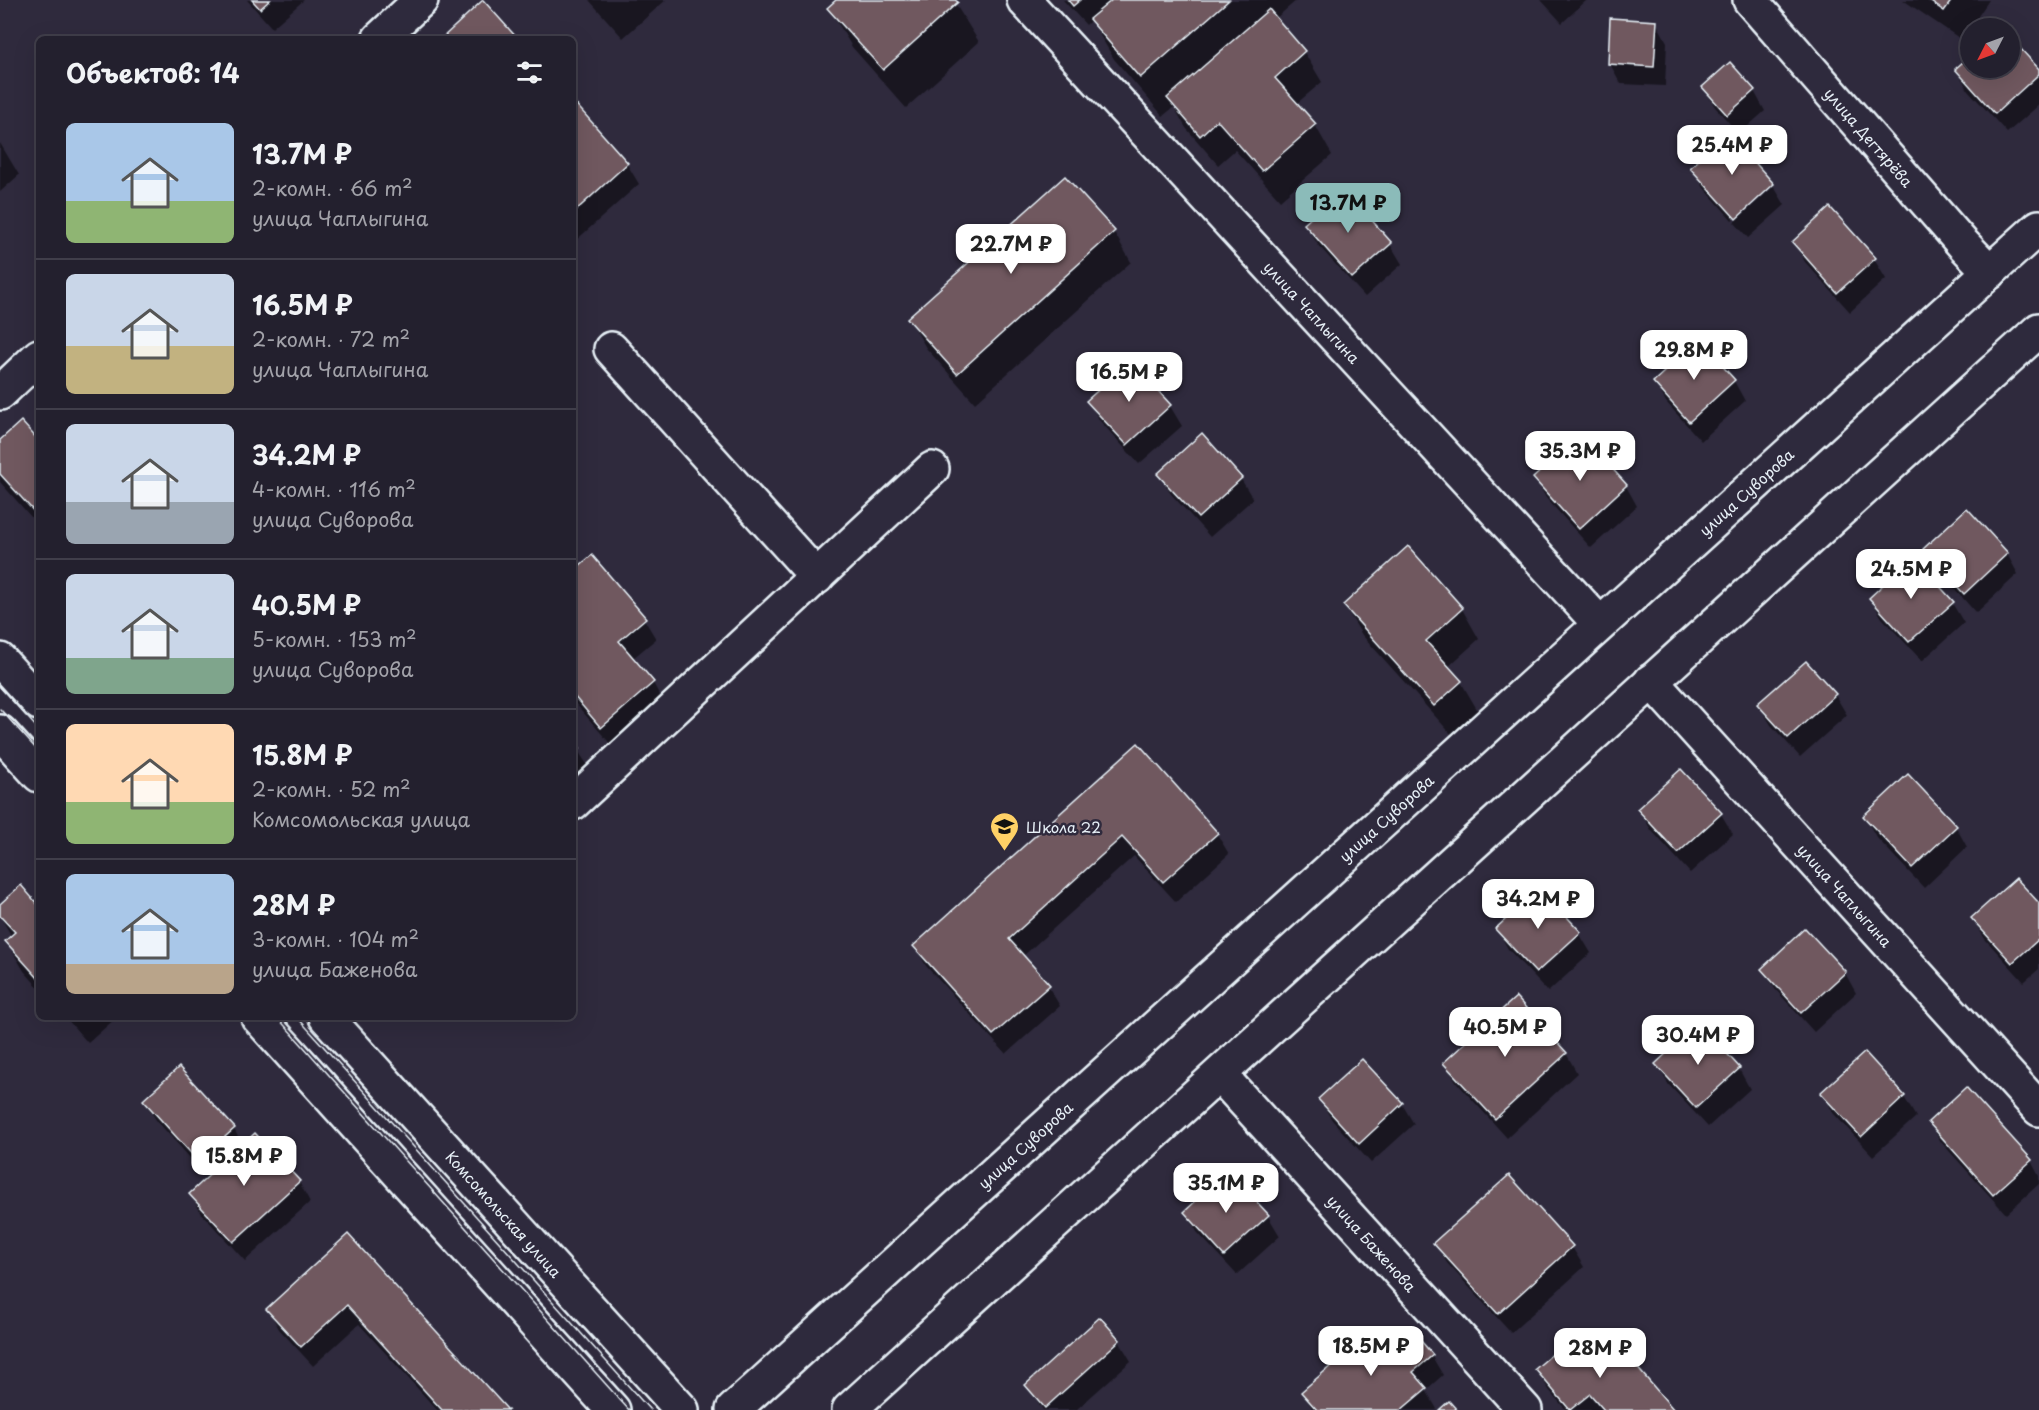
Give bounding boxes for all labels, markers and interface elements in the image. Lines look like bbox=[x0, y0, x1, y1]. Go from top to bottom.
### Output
north arrow bbox=[1960, 18, 2020, 78]
map controls bbox=[1960, 18, 2020, 78]
text: Объектов: 14 bbox=[66, 53, 240, 92]
icon: filters bbox=[513, 56, 546, 89]
street label: улица Дегтярёва bbox=[1819, 82, 1919, 192]
pin: 25.4M ₽ bbox=[1677, 125, 1787, 176]
text: 25.4M ₽ bbox=[1691, 129, 1773, 159]
text: 13.7M ₽ bbox=[252, 134, 352, 173]
icon: home bbox=[114, 147, 186, 219]
text: 2-комн. · 66 m² bbox=[252, 173, 413, 203]
pin: 13.7M ₽ bbox=[1293, 183, 1403, 234]
text: 13.7M ₽ bbox=[1310, 187, 1387, 217]
text: улица Чаплыгина bbox=[252, 203, 428, 233]
pin: 22.7M ₽ bbox=[956, 224, 1066, 275]
text: 22.7M ₽ bbox=[970, 228, 1052, 258]
street label: улица Чаплыгина bbox=[1259, 256, 1366, 369]
text: 16.5M ₽ bbox=[252, 285, 353, 324]
icon: home bbox=[114, 298, 186, 370]
text: 2-комн. · 72 m² bbox=[252, 324, 410, 354]
pin: 29.8M ₽ bbox=[1639, 330, 1749, 381]
text: 29.8M ₽ bbox=[1654, 334, 1734, 364]
pin: 16.5M ₽ bbox=[1074, 352, 1184, 403]
text: улица Чаплыгина bbox=[252, 354, 428, 384]
text: 16.5M ₽ bbox=[1090, 356, 1168, 386]
pin: 35.3M ₽ bbox=[1525, 431, 1635, 482]
text: 34.2M ₽ bbox=[252, 435, 361, 474]
text: 35.3M ₽ bbox=[1539, 435, 1621, 465]
street label: улица Суворова bbox=[1693, 443, 1799, 541]
icon: home bbox=[114, 448, 186, 520]
text: 4-комн. · 116 m² bbox=[252, 474, 416, 504]
text: улица Суворова bbox=[252, 504, 413, 534]
pin: 24.5M ₽ bbox=[1856, 549, 1966, 600]
text: 24.5M ₽ bbox=[1870, 553, 1952, 583]
text: 40.5M ₽ bbox=[252, 585, 361, 624]
icon: home bbox=[114, 598, 186, 670]
text: 5-комн. · 153 m² bbox=[252, 624, 417, 654]
text: улица Суворова bbox=[252, 654, 413, 684]
text: 15.8M ₽ bbox=[252, 735, 352, 774]
icon: home bbox=[114, 748, 186, 820]
street label: улица Суворова bbox=[1333, 769, 1439, 867]
text: 2-комн. · 52 m² bbox=[252, 774, 411, 804]
text: Комсомольская улица bbox=[252, 804, 470, 834]
school or university icon: Школа 22 bbox=[989, 810, 1021, 852]
place label: Школа 22 bbox=[1026, 815, 1101, 838]
street label: улица Чаплыгина bbox=[1792, 838, 1898, 952]
pin: 34.2M ₽ bbox=[1483, 879, 1593, 930]
text: 34.2M ₽ bbox=[1496, 883, 1580, 913]
text: 28M ₽ bbox=[252, 885, 335, 924]
icon: home bbox=[114, 898, 186, 970]
text: 3-комн. · 104 m² bbox=[252, 924, 419, 954]
text: улица Баженова bbox=[252, 954, 417, 984]
pin: 40.5M ₽ bbox=[1450, 1007, 1560, 1058]
text: 40.5M ₽ bbox=[1463, 1011, 1547, 1041]
pin: 30.4M ₽ bbox=[1643, 1015, 1753, 1066]
text: 30.4M ₽ bbox=[1656, 1019, 1740, 1049]
street label: улица Суворова bbox=[972, 1096, 1078, 1194]
pin: 15.8M ₽ bbox=[189, 1136, 299, 1187]
text: 15.8M ₽ bbox=[205, 1140, 283, 1170]
street label: Комсомольская улица bbox=[441, 1146, 568, 1283]
pin: 35.1M ₽ bbox=[1171, 1163, 1281, 1214]
text: 35.1M ₽ bbox=[1187, 1167, 1265, 1197]
street label: улица Баженова bbox=[1322, 1189, 1422, 1297]
pin: 18.5M ₽ bbox=[1316, 1326, 1426, 1377]
pin: 28M ₽ bbox=[1558, 1328, 1642, 1379]
text: 18.5M ₽ bbox=[1332, 1330, 1410, 1360]
text: 28M ₽ bbox=[1568, 1332, 1632, 1362]

